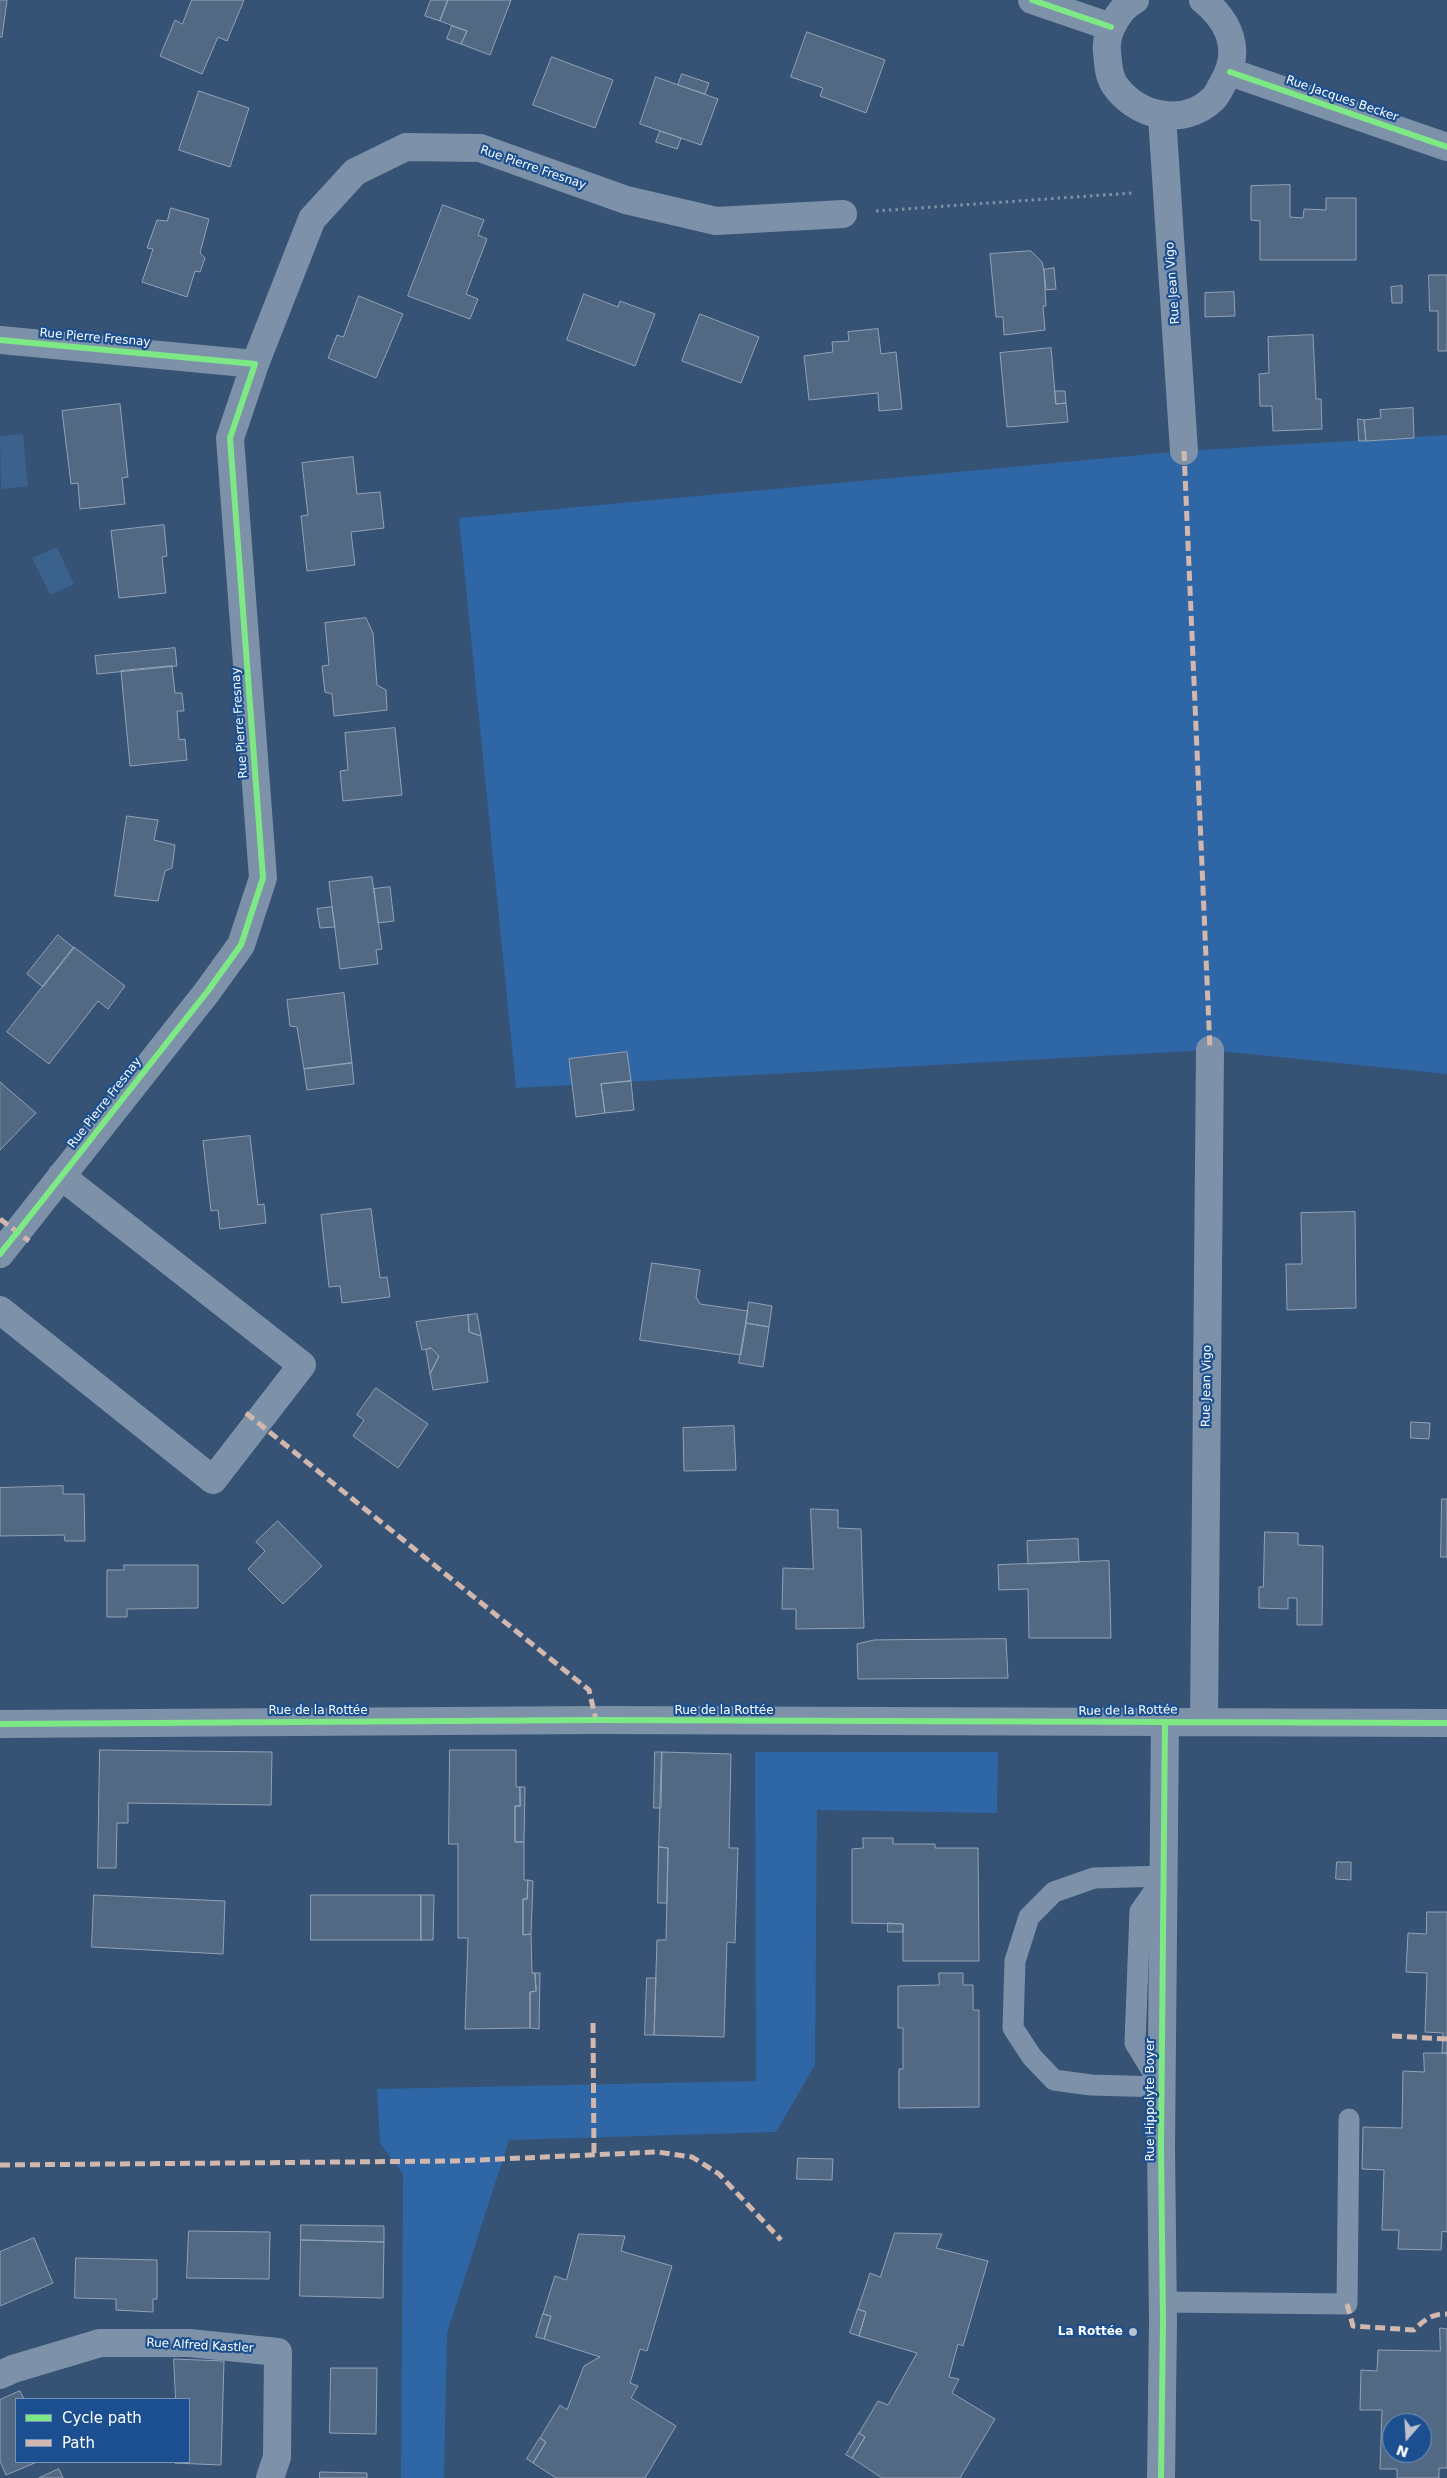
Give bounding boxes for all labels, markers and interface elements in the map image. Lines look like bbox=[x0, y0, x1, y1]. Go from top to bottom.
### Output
street label: Rue Jacques Becker bbox=[1284, 73, 1400, 125]
street label: Rue Pierre Fresnay bbox=[478, 143, 588, 193]
street label: Rue Jean Vigo bbox=[1163, 241, 1183, 325]
street label: Rue Pierre Fresnay bbox=[39, 326, 151, 350]
street label: Rue Pierre Fresnay bbox=[229, 667, 251, 779]
street label: Rue Pierre Fresnay bbox=[65, 1055, 145, 1151]
street label: Rue Jean Vigo bbox=[1199, 1345, 1215, 1427]
street label: Rue de la Rottée bbox=[1078, 1703, 1178, 1719]
street label: Rue de la Rottée bbox=[268, 1704, 368, 1718]
street label: Rue de la Rottée bbox=[674, 1704, 774, 1718]
street label: Rue Hippolyte Boyer bbox=[1144, 2039, 1158, 2161]
place label: La Rottée bbox=[1058, 2325, 1123, 2339]
marker: La Rottée bbox=[1127, 2326, 1139, 2338]
street label: Rue Alfred Kastler bbox=[146, 2336, 254, 2356]
legend bbox=[15, 2398, 190, 2463]
text: Cycle path bbox=[62, 2409, 142, 2427]
north arrow bbox=[1382, 2413, 1432, 2463]
text: Path bbox=[62, 2434, 95, 2452]
text: N bbox=[1394, 2442, 1411, 2461]

